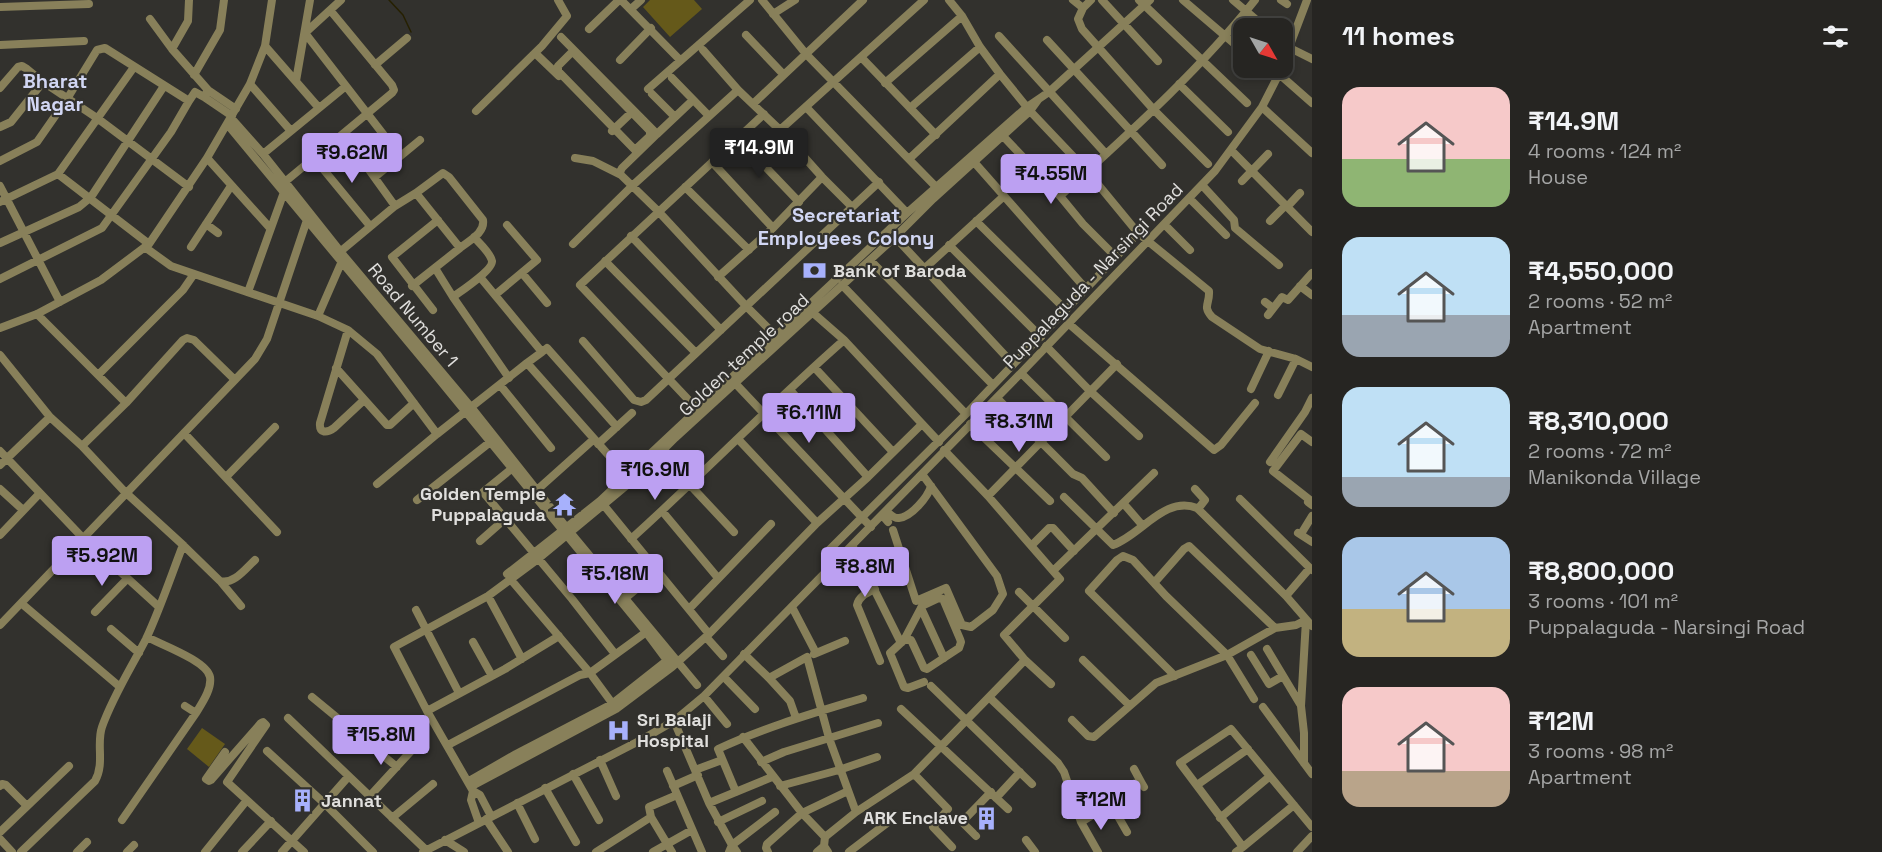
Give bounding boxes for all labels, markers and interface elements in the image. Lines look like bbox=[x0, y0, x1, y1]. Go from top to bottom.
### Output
north arrow bbox=[1233, 18, 1293, 78]
map controls bbox=[1233, 18, 1293, 78]
text: 11 homes bbox=[1342, 19, 1455, 53]
icon: filters bbox=[1819, 20, 1852, 53]
district label: Bharat Nagar bbox=[23, 68, 87, 117]
text: ₹14.9M bbox=[1528, 104, 1619, 138]
icon: home bbox=[1390, 111, 1462, 183]
pin: ₹14.9M bbox=[710, 128, 808, 179]
pin: ₹9.62M bbox=[303, 133, 401, 184]
text: ₹14.9M bbox=[724, 134, 794, 160]
text: 4 rooms · 124 m² bbox=[1528, 138, 1681, 164]
text: ₹9.62M bbox=[316, 139, 388, 165]
pin: ₹4.55M bbox=[1002, 154, 1100, 205]
text: ₹4.55M bbox=[1015, 160, 1087, 186]
text: House bbox=[1528, 164, 1588, 190]
street label: Puppalaguda - Narsingi Road bbox=[998, 178, 1188, 373]
district label: Secretariat Employees Colony bbox=[758, 202, 934, 251]
text: ₹4,550,000 bbox=[1528, 254, 1674, 288]
street label: Road Number 1 bbox=[363, 258, 463, 371]
bank icon: Bank of Baroda bbox=[802, 258, 828, 284]
place label: Bank of Baroda bbox=[833, 259, 967, 282]
icon: home bbox=[1390, 261, 1462, 333]
street label: Golden temple road bbox=[674, 288, 814, 421]
text: 2 rooms · 52 m² bbox=[1528, 288, 1672, 314]
text: Apartment bbox=[1528, 314, 1632, 340]
pin: ₹6.11M bbox=[760, 393, 858, 444]
text: ₹6.11M bbox=[776, 399, 842, 425]
pin: ₹8.31M bbox=[970, 402, 1068, 453]
text: ₹8,310,000 bbox=[1528, 404, 1669, 438]
text: ₹8.31M bbox=[985, 408, 1053, 434]
icon: home bbox=[1390, 411, 1462, 483]
text: 2 rooms · 72 m² bbox=[1528, 438, 1672, 464]
pin: ₹16.9M bbox=[606, 450, 704, 501]
text: ₹16.9M bbox=[620, 456, 690, 482]
text: Manikonda Village bbox=[1528, 464, 1701, 490]
place label: Golden Temple Puppalaguda bbox=[420, 482, 547, 526]
temple icon: Golden Temple Puppalaguda bbox=[551, 491, 577, 517]
pin: ₹5.92M bbox=[53, 536, 151, 587]
text: ₹5.92M bbox=[66, 542, 138, 568]
pin: ₹8.8M bbox=[823, 547, 907, 598]
text: ₹8.8M bbox=[835, 553, 895, 579]
pin: ₹5.18M bbox=[566, 554, 664, 605]
text: ₹8,800,000 bbox=[1528, 554, 1674, 588]
text: ₹5.18M bbox=[581, 560, 649, 586]
icon: home bbox=[1390, 561, 1462, 633]
text: 3 rooms · 101 m² bbox=[1528, 588, 1678, 614]
text: Puppalaguda - Narsingi Road bbox=[1528, 614, 1805, 640]
text: ₹12M bbox=[1528, 704, 1594, 738]
place label: Sri Balaji Hospital bbox=[637, 708, 712, 752]
icon: home bbox=[1390, 711, 1462, 783]
pin: ₹15.8M bbox=[332, 715, 430, 766]
hospital icon: Sri Balaji Hospital bbox=[606, 717, 632, 743]
text: ₹15.8M bbox=[346, 721, 416, 747]
text: 3 rooms · 98 m² bbox=[1528, 738, 1673, 764]
text: Apartment bbox=[1528, 764, 1632, 790]
pin: ₹12M bbox=[1065, 780, 1137, 831]
text: ₹12M bbox=[1076, 786, 1127, 812]
building icon: Jannat bbox=[290, 788, 316, 814]
place label: Jannat bbox=[321, 789, 382, 812]
building icon: ARK Enclave bbox=[973, 805, 999, 831]
place label: ARK Enclave bbox=[863, 806, 968, 829]

